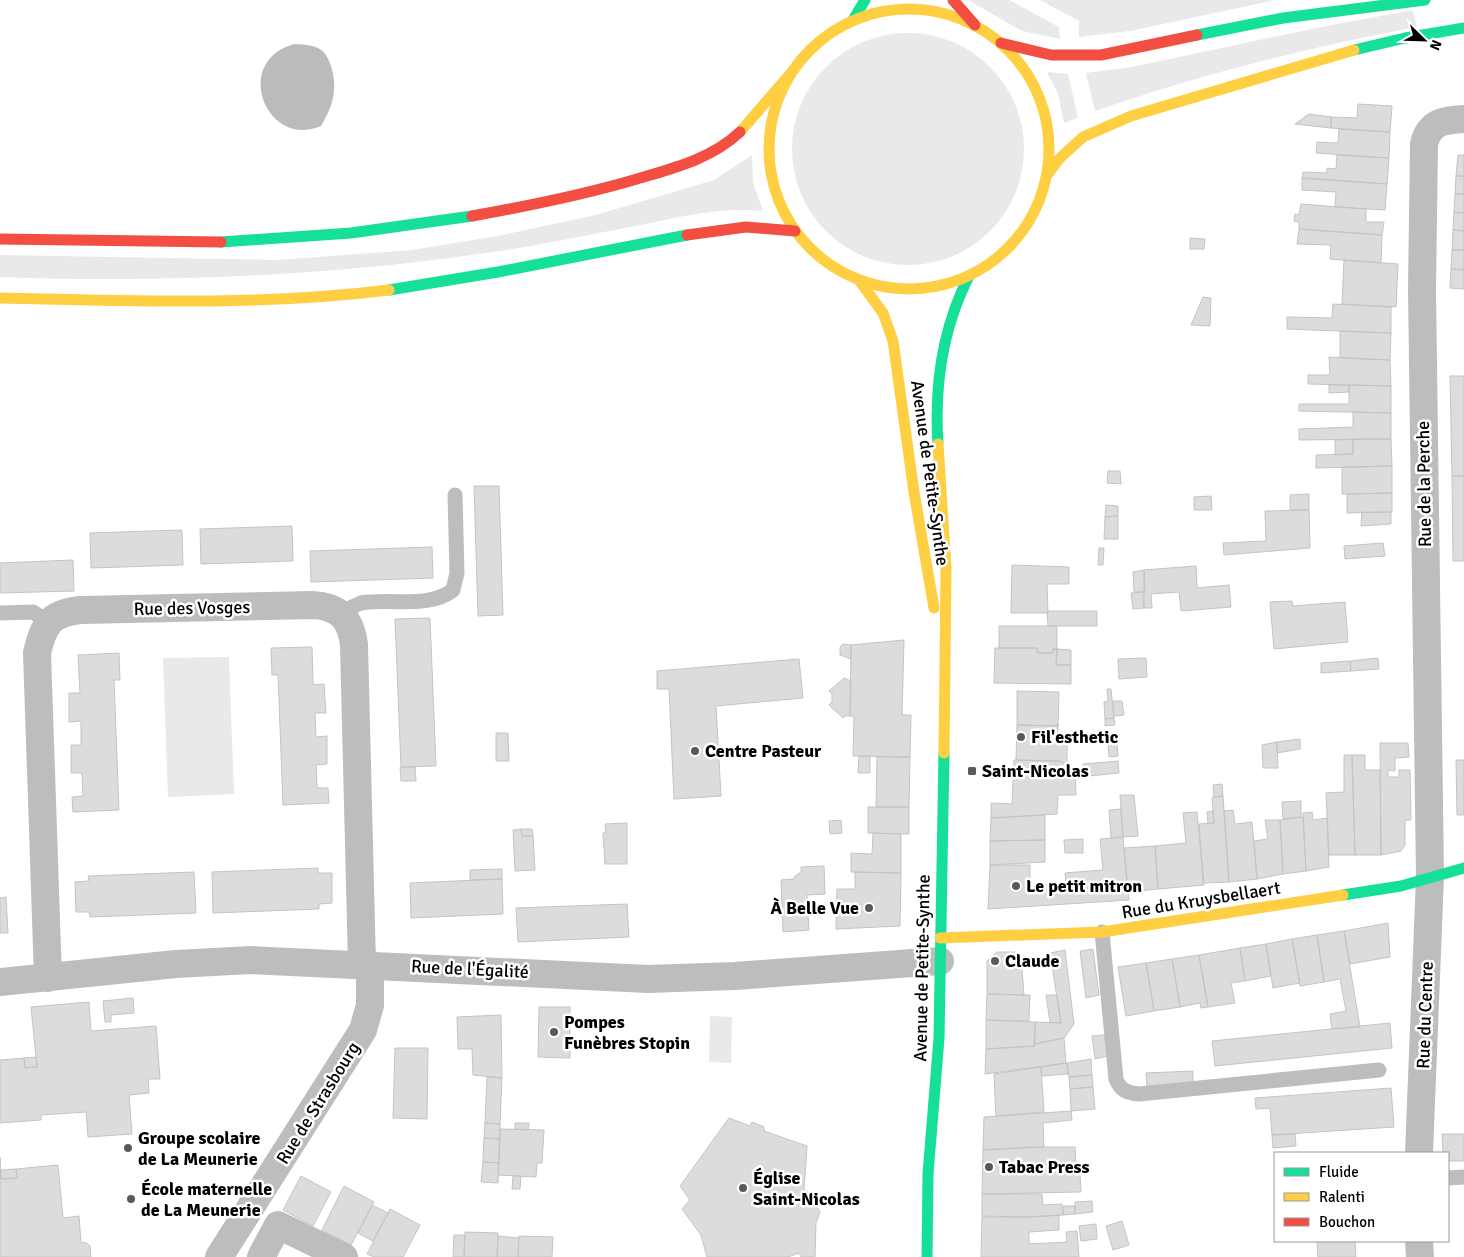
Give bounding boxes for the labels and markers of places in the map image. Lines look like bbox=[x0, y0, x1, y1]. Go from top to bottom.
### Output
place label: Fil'esthetic bbox=[1031, 726, 1119, 748]
marker: Fil'esthetic bbox=[1015, 731, 1027, 743]
place label: Centre Pasteur bbox=[705, 740, 822, 762]
marker: Centre Pasteur bbox=[689, 745, 701, 757]
place label: Saint-Nicolas bbox=[982, 760, 1089, 782]
marker: Saint-Nicolas bbox=[966, 765, 978, 777]
place label: Le petit mitron bbox=[1026, 875, 1142, 897]
marker: Le petit mitron bbox=[1010, 880, 1022, 892]
place label: À Belle Vue bbox=[771, 897, 859, 919]
marker: À Belle Vue bbox=[863, 902, 875, 914]
place label: Claude bbox=[1005, 950, 1059, 972]
marker: Claude bbox=[989, 955, 1001, 967]
place label: Pompes Funèbres Stopin bbox=[564, 1011, 690, 1054]
marker: Pompes Funèbres Stopin bbox=[548, 1026, 560, 1038]
place label: Groupe scolaire de La Meunerie bbox=[138, 1127, 261, 1170]
marker: Groupe scolaire de La Meunerie bbox=[122, 1142, 134, 1154]
place label: Tabac Press bbox=[999, 1156, 1090, 1178]
marker: Tabac Press bbox=[983, 1161, 995, 1173]
place label: Église Saint-Nicolas bbox=[753, 1167, 860, 1210]
place label: École maternelle de La Meunerie bbox=[141, 1178, 272, 1221]
marker: Église Saint-Nicolas bbox=[737, 1182, 749, 1194]
marker: École maternelle de La Meunerie bbox=[125, 1193, 137, 1205]

